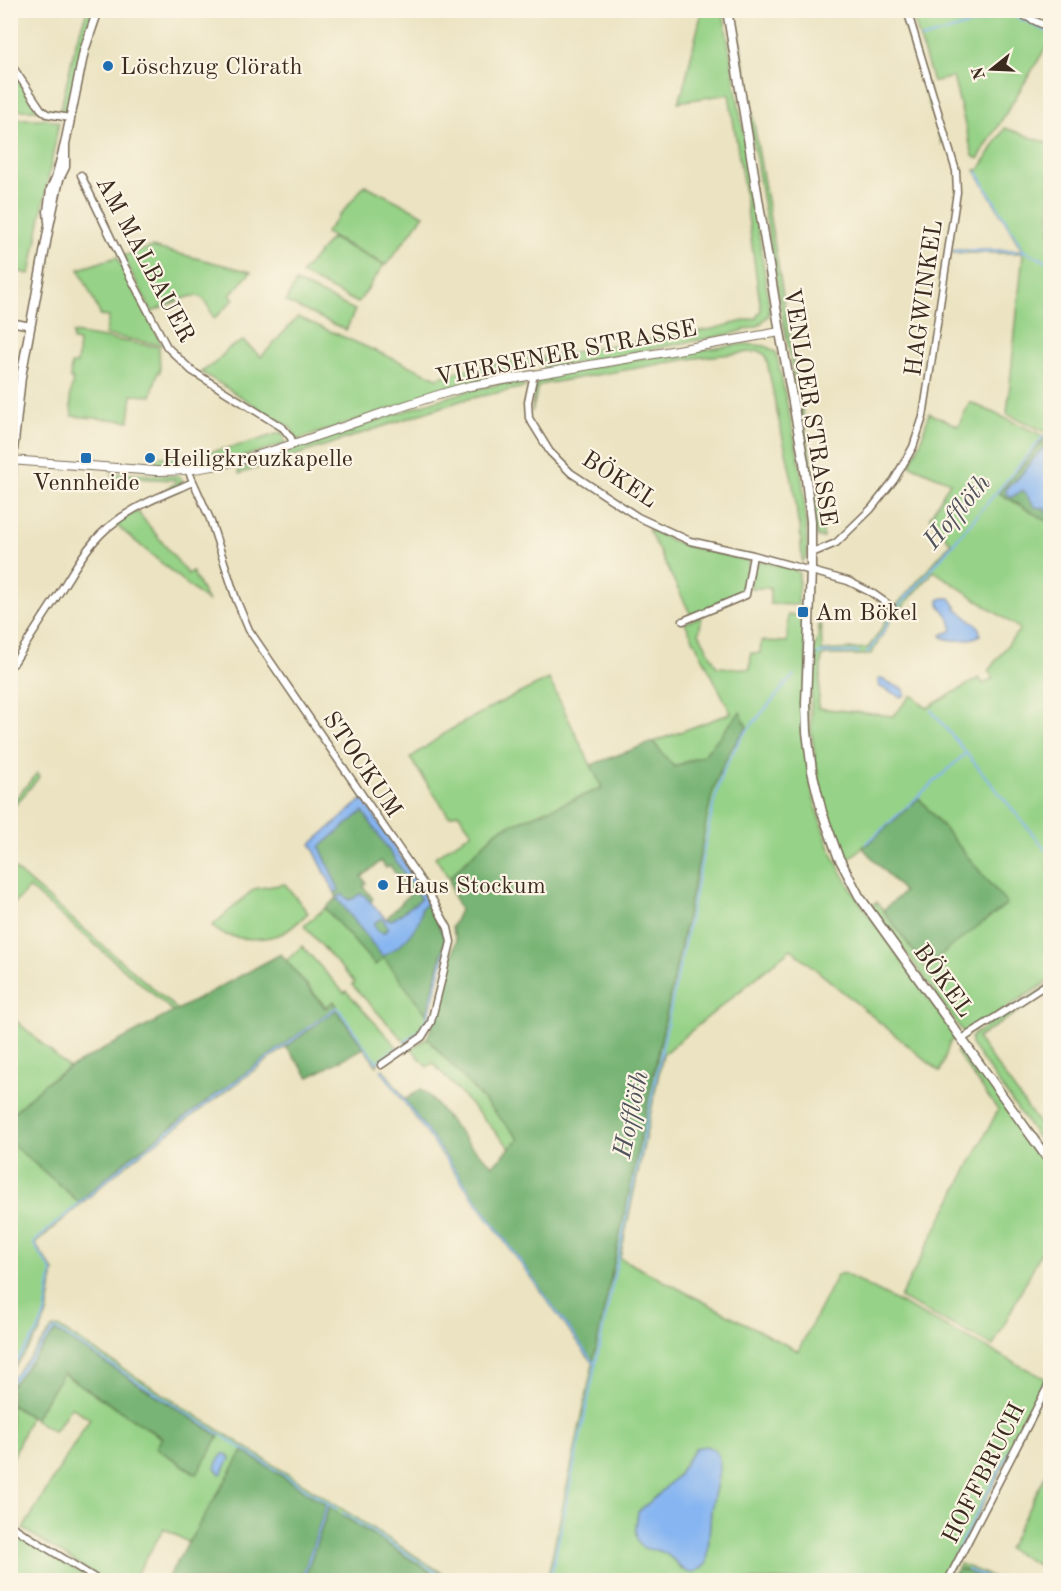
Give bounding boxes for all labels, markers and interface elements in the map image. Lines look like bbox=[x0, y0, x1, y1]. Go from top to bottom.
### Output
north arrow bbox=[962, 39, 1022, 99]
place label: Löschzug Clörath bbox=[120, 56, 303, 80]
marker: Löschzug Clörath bbox=[101, 59, 115, 73]
text: N bbox=[970, 64, 989, 81]
street label: AM MALBAUER bbox=[90, 173, 198, 347]
street label: HAGWINKEL bbox=[902, 219, 948, 378]
street label: VENLOER STRASSE bbox=[778, 287, 840, 528]
street label: VIERSENER STRASSE bbox=[434, 317, 699, 391]
street label: BÖKEL bbox=[577, 444, 663, 514]
place label: Heiligkreuzkapelle bbox=[162, 448, 353, 472]
marker: Vennheide bbox=[79, 451, 93, 465]
marker: Heiligkreuzkapelle bbox=[143, 451, 157, 465]
water label: Hofflöth bbox=[918, 470, 996, 555]
place label: Vennheide bbox=[32, 472, 140, 496]
place label: Am Bökel bbox=[815, 602, 918, 626]
marker: Am Bökel bbox=[796, 605, 810, 619]
street label: STOCKUM bbox=[317, 708, 405, 822]
place label: Haus Stockum bbox=[395, 875, 546, 899]
marker: Haus Stockum bbox=[376, 878, 390, 892]
street label: BÖKEL bbox=[908, 938, 980, 1022]
water label: Hofflöth bbox=[610, 1068, 654, 1162]
street label: HOFFBRUCH bbox=[939, 1400, 1030, 1548]

